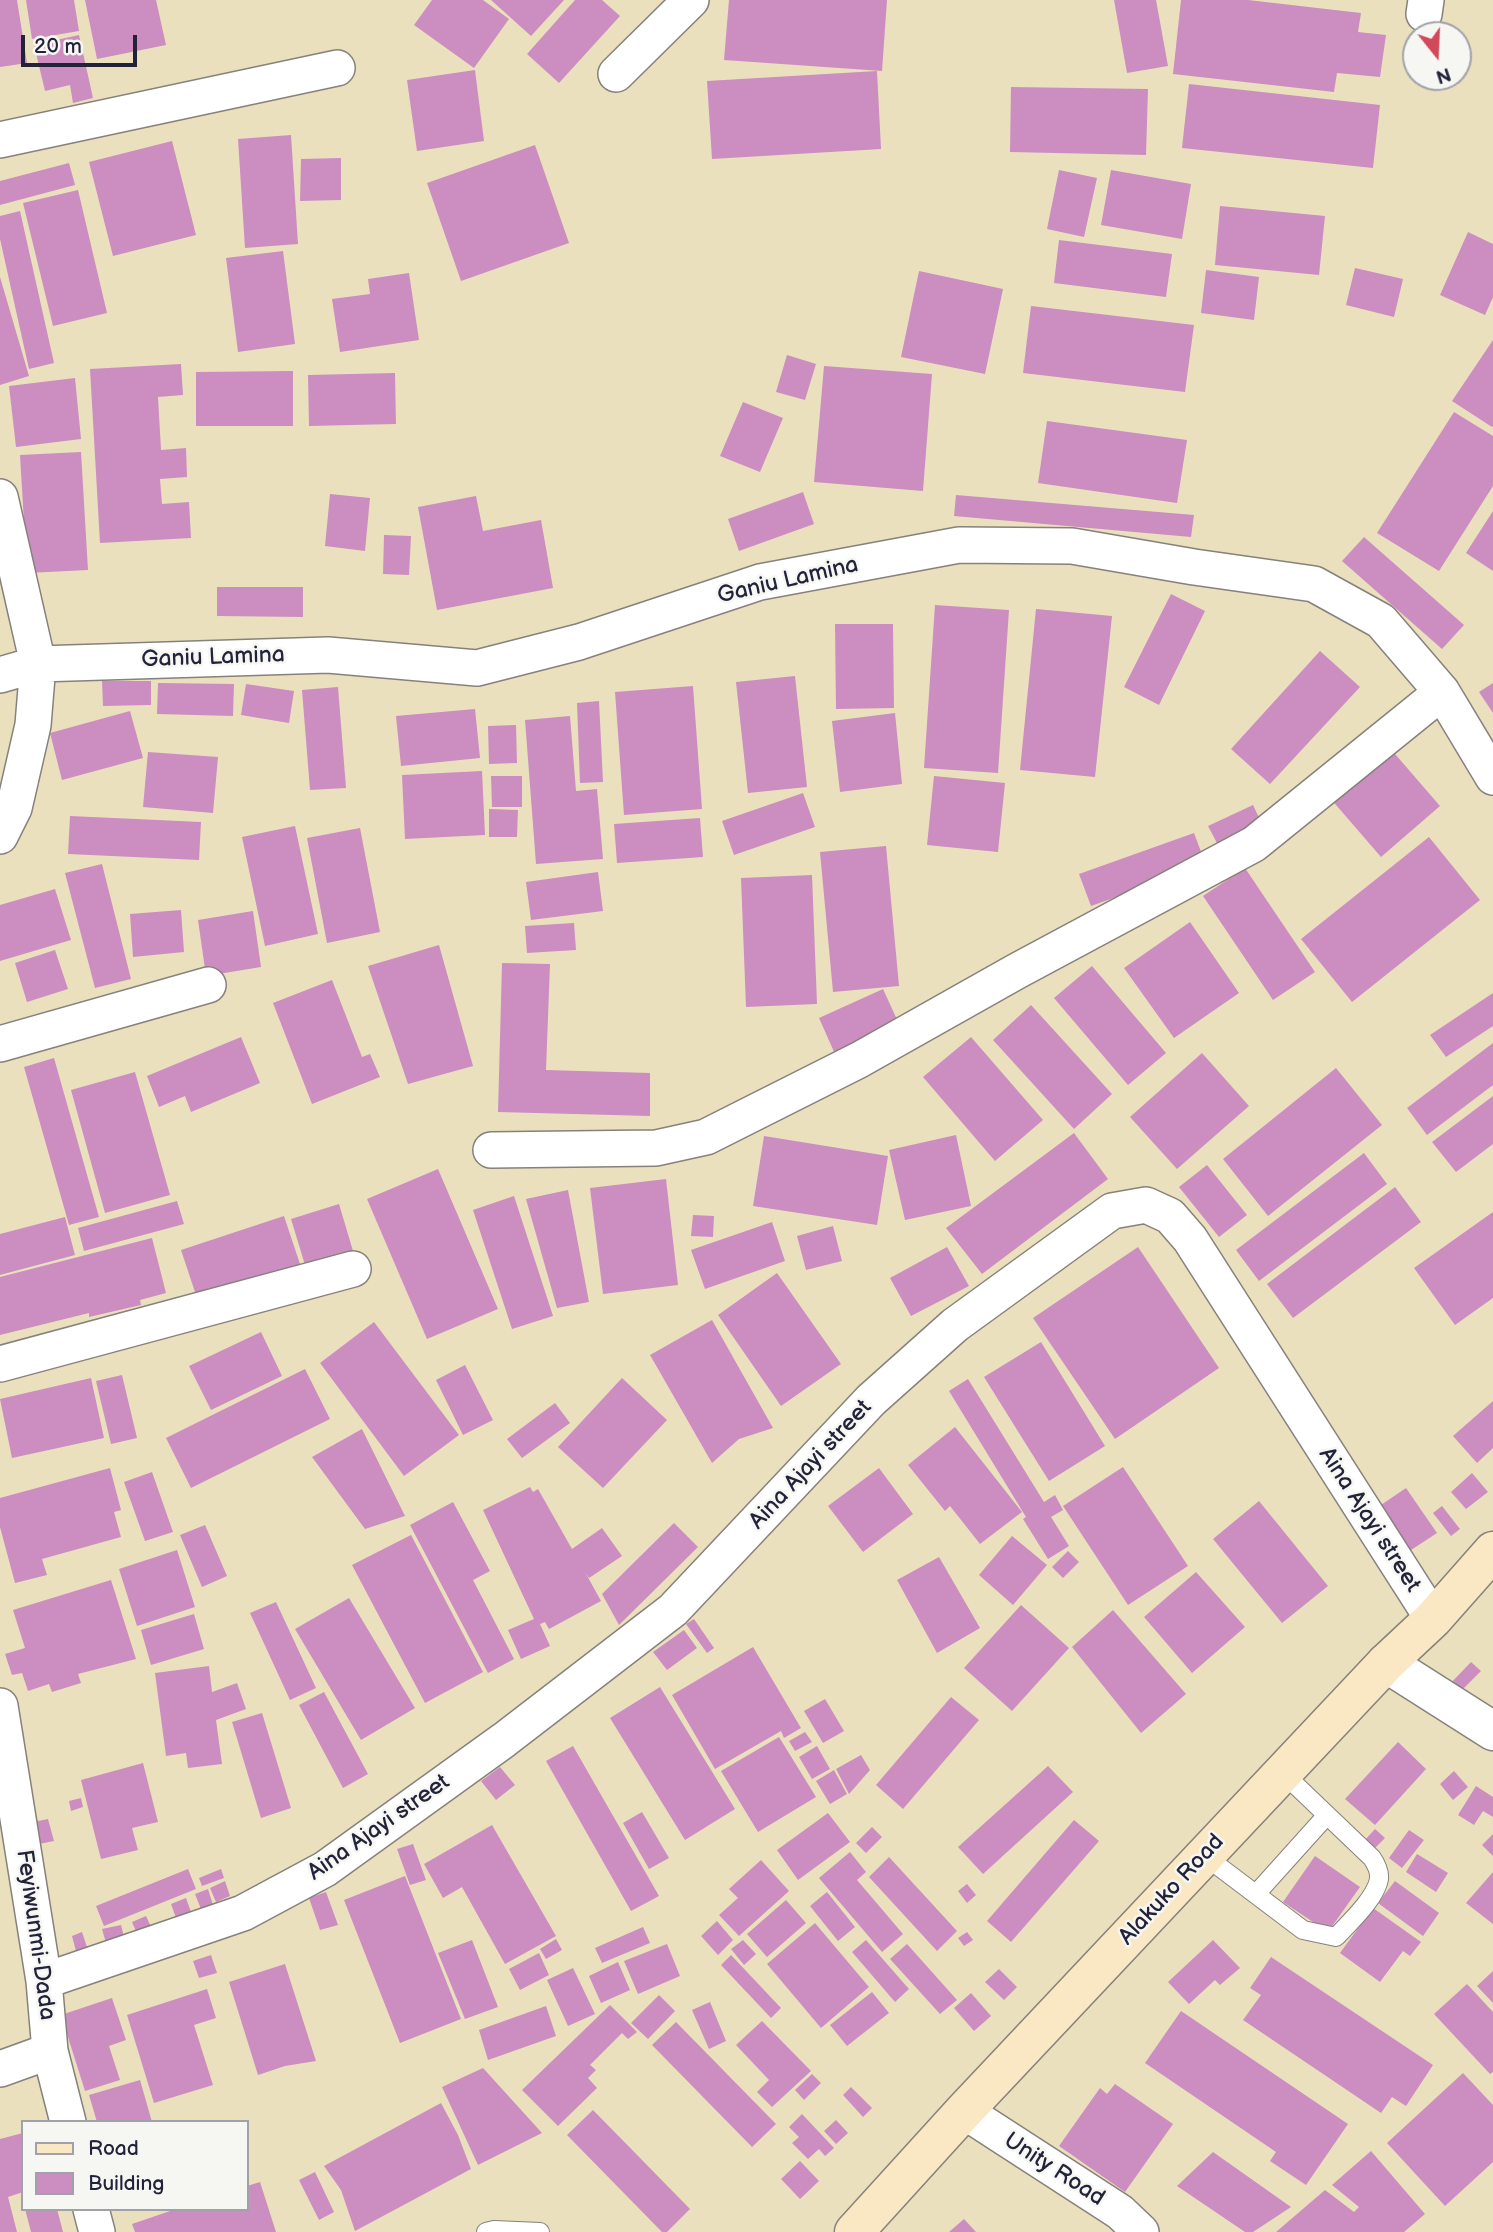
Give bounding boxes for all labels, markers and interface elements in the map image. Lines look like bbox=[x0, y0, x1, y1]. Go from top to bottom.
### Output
scale bar bbox=[24, 21, 140, 65]
north arrow bbox=[1402, 21, 1472, 91]
text: 20 m bbox=[34, 34, 82, 59]
text: N bbox=[1433, 61, 1453, 88]
street label: Ganiu Lamina bbox=[715, 551, 861, 611]
street label: Ganiu Lamina bbox=[141, 642, 285, 674]
street label: Aina Ajayi street bbox=[744, 1395, 878, 1535]
street label: Aina Ajayi street bbox=[1312, 1443, 1426, 1597]
street label: Aina Ajayi street bbox=[303, 1769, 455, 1887]
street label: Alakuko Road bbox=[1114, 1829, 1230, 1951]
street label: Feyiwunmi-Dada bbox=[9, 1848, 61, 2022]
legend bbox=[21, 2120, 248, 2211]
street label: Unity Road bbox=[998, 2127, 1110, 2213]
text: Road bbox=[88, 2136, 139, 2161]
text: Building bbox=[88, 2171, 164, 2196]

